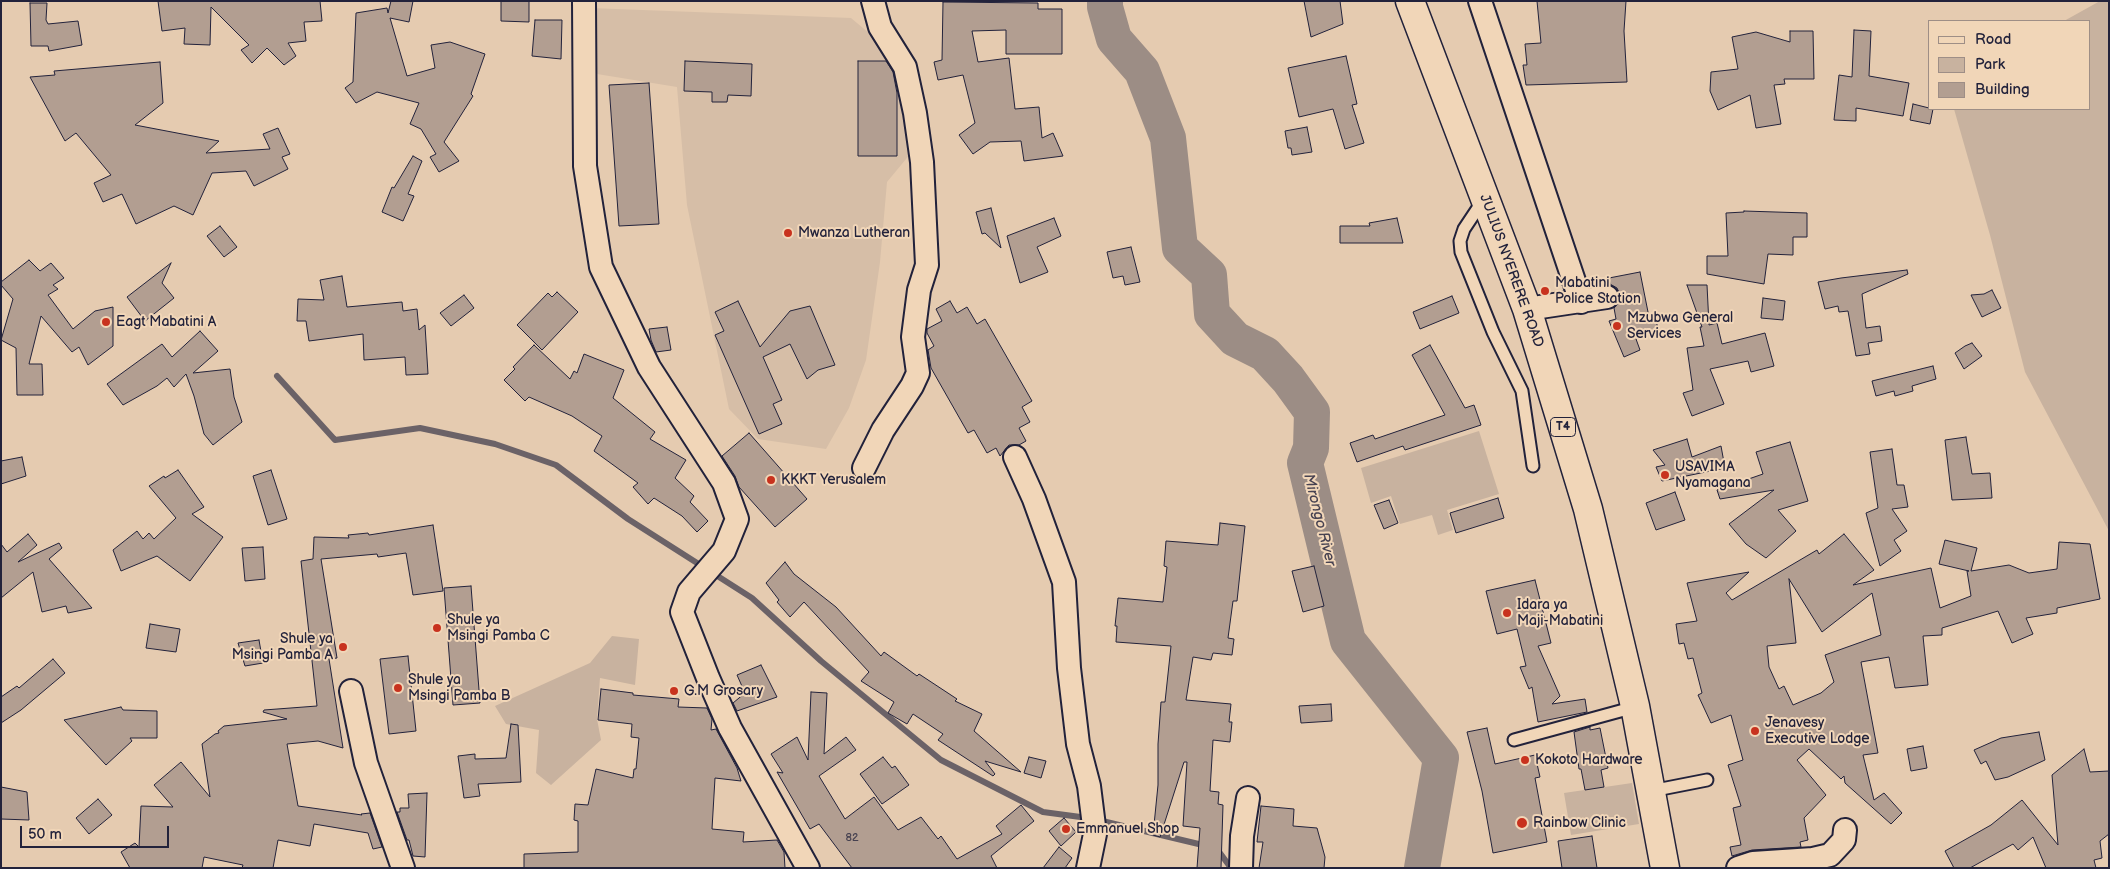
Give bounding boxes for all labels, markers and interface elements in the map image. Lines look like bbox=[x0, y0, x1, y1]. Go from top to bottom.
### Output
legend bbox=[1928, 20, 2090, 110]
text: Road bbox=[1975, 30, 2011, 49]
text: Park bbox=[1975, 55, 2005, 74]
text: Building bbox=[1975, 80, 2030, 99]
street label: JULIUS NYERERE ROAD bbox=[1475, 192, 1547, 350]
place label: Mwanza Lutheran bbox=[798, 225, 910, 241]
marker: Mwanza Lutheran bbox=[782, 227, 794, 239]
place label: Mabatini Police Station bbox=[1555, 275, 1641, 308]
marker: Mabatini Police Station bbox=[1539, 285, 1551, 297]
place label: Mzubwa General Services bbox=[1627, 310, 1733, 342]
place label: Eagt Mabatini A bbox=[116, 314, 216, 330]
marker: Eagt Mabatini A bbox=[100, 316, 112, 328]
marker: Mzubwa General Services bbox=[1611, 320, 1623, 332]
road number: T4 bbox=[1550, 418, 1576, 437]
place label: USAVIMA Nyamagana bbox=[1675, 459, 1751, 492]
marker: USAVIMA Nyamagana bbox=[1659, 469, 1671, 481]
place label: KKKT Yerusalem bbox=[781, 472, 886, 488]
water label: Mirongo River bbox=[1299, 472, 1339, 568]
marker: KKKT Yerusalem bbox=[765, 474, 777, 486]
place label: Idara ya Maji-Mabatini bbox=[1517, 597, 1603, 630]
marker: Idara ya Maji-Mabatini bbox=[1501, 607, 1513, 619]
place label: Shule ya Msingi Pamba C bbox=[447, 612, 550, 644]
marker: Shule ya Msingi Pamba C bbox=[431, 622, 443, 634]
place label: Shule ya Msingi Pamba A bbox=[232, 631, 333, 664]
marker: Shule ya Msingi Pamba A bbox=[337, 641, 349, 653]
place label: Shule ya Msingi Pamba B bbox=[408, 672, 510, 704]
marker: Shule ya Msingi Pamba B bbox=[392, 682, 404, 694]
place label: G.M Grosary bbox=[684, 683, 763, 699]
marker: G.M Grosary bbox=[668, 685, 680, 697]
place label: Jenavesy Executive Lodge bbox=[1765, 715, 1870, 748]
marker: Jenavesy Executive Lodge bbox=[1749, 725, 1761, 737]
place label: Kokoto Hardware bbox=[1535, 752, 1643, 768]
marker: Kokoto Hardware bbox=[1519, 754, 1531, 766]
place label: Rainbow Clinic bbox=[1533, 815, 1626, 831]
scale bar bbox=[22, 816, 171, 848]
marker: Rainbow Clinic bbox=[1515, 816, 1529, 830]
place label: Emmanuel Shop bbox=[1076, 821, 1179, 837]
marker: Emmanuel Shop bbox=[1060, 823, 1072, 835]
text: 50 m bbox=[28, 825, 62, 844]
house number: 82 bbox=[846, 831, 858, 845]

